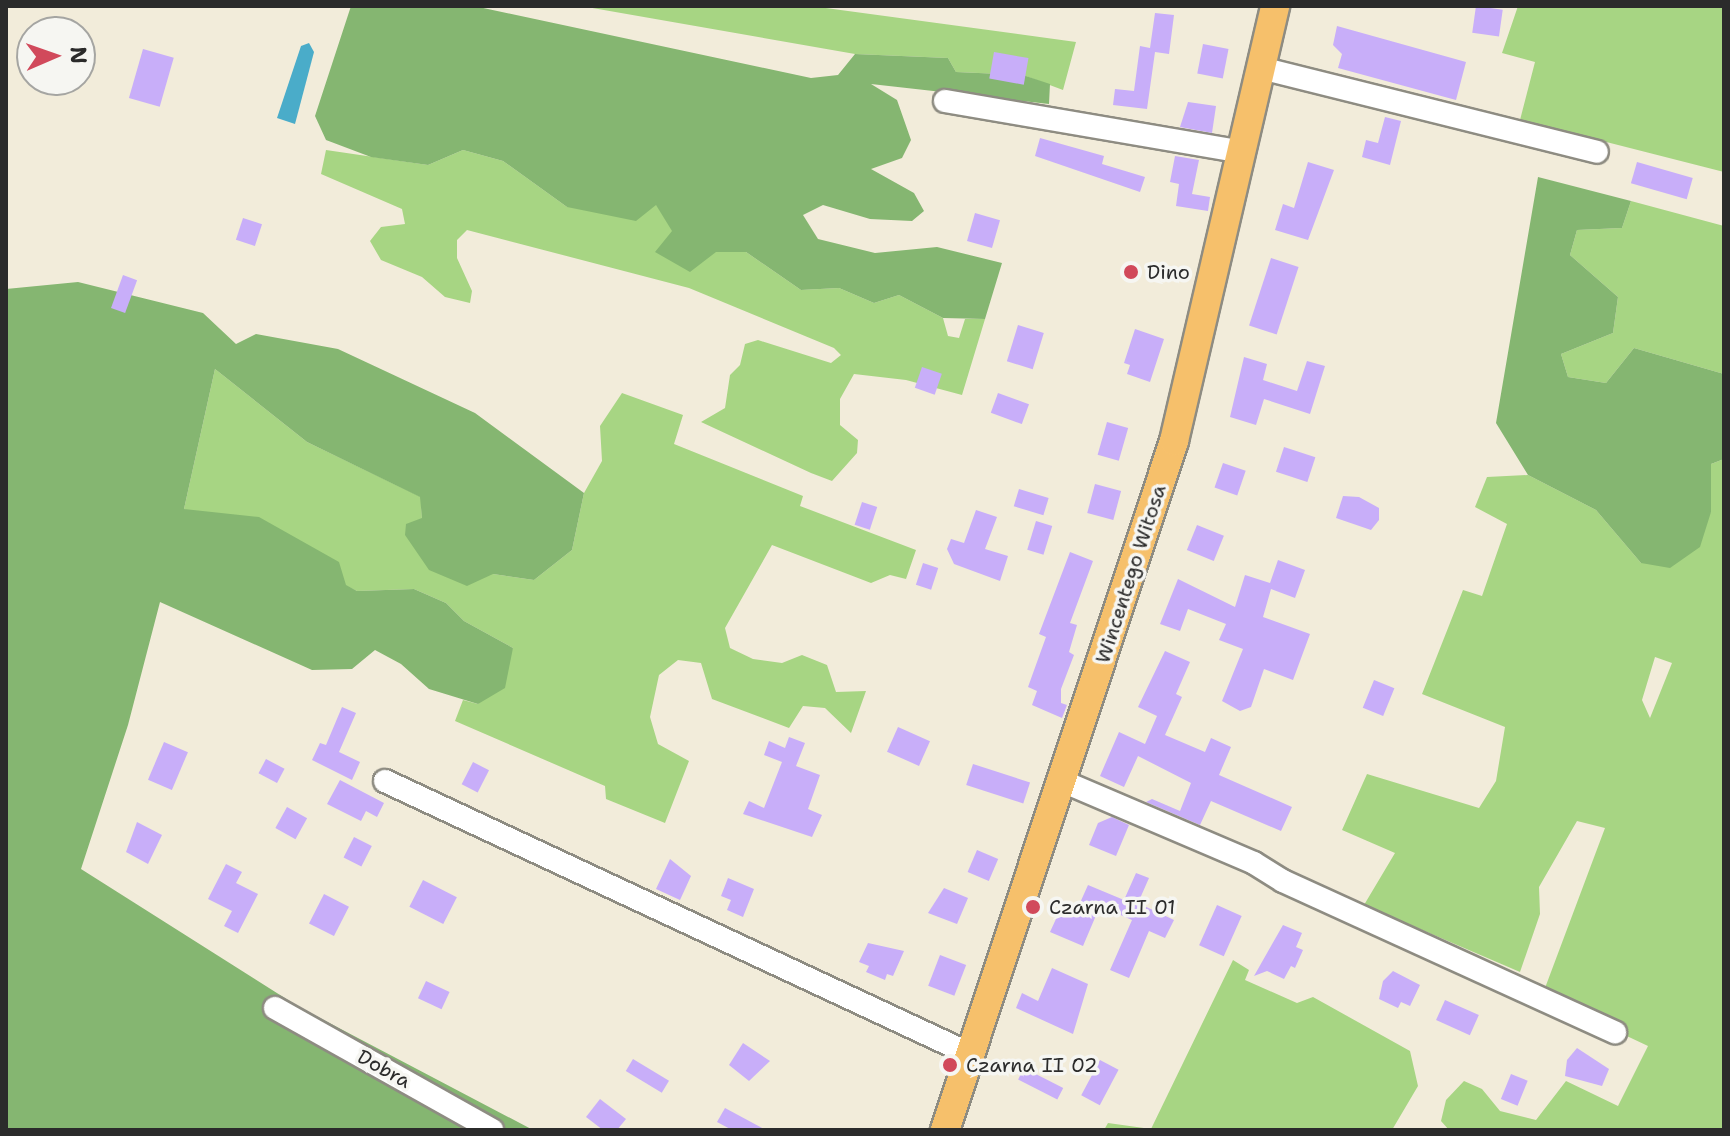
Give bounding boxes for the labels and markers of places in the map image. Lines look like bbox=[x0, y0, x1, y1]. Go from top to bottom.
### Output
place label: Dino bbox=[1147, 260, 1190, 284]
marker: Dino bbox=[1122, 263, 1140, 281]
place label: Czarna II 01 bbox=[1049, 895, 1176, 919]
marker: Czarna II 01 bbox=[1024, 898, 1042, 916]
place label: Czarna II 02 bbox=[966, 1053, 1098, 1077]
marker: Czarna II 02 bbox=[941, 1056, 959, 1074]

